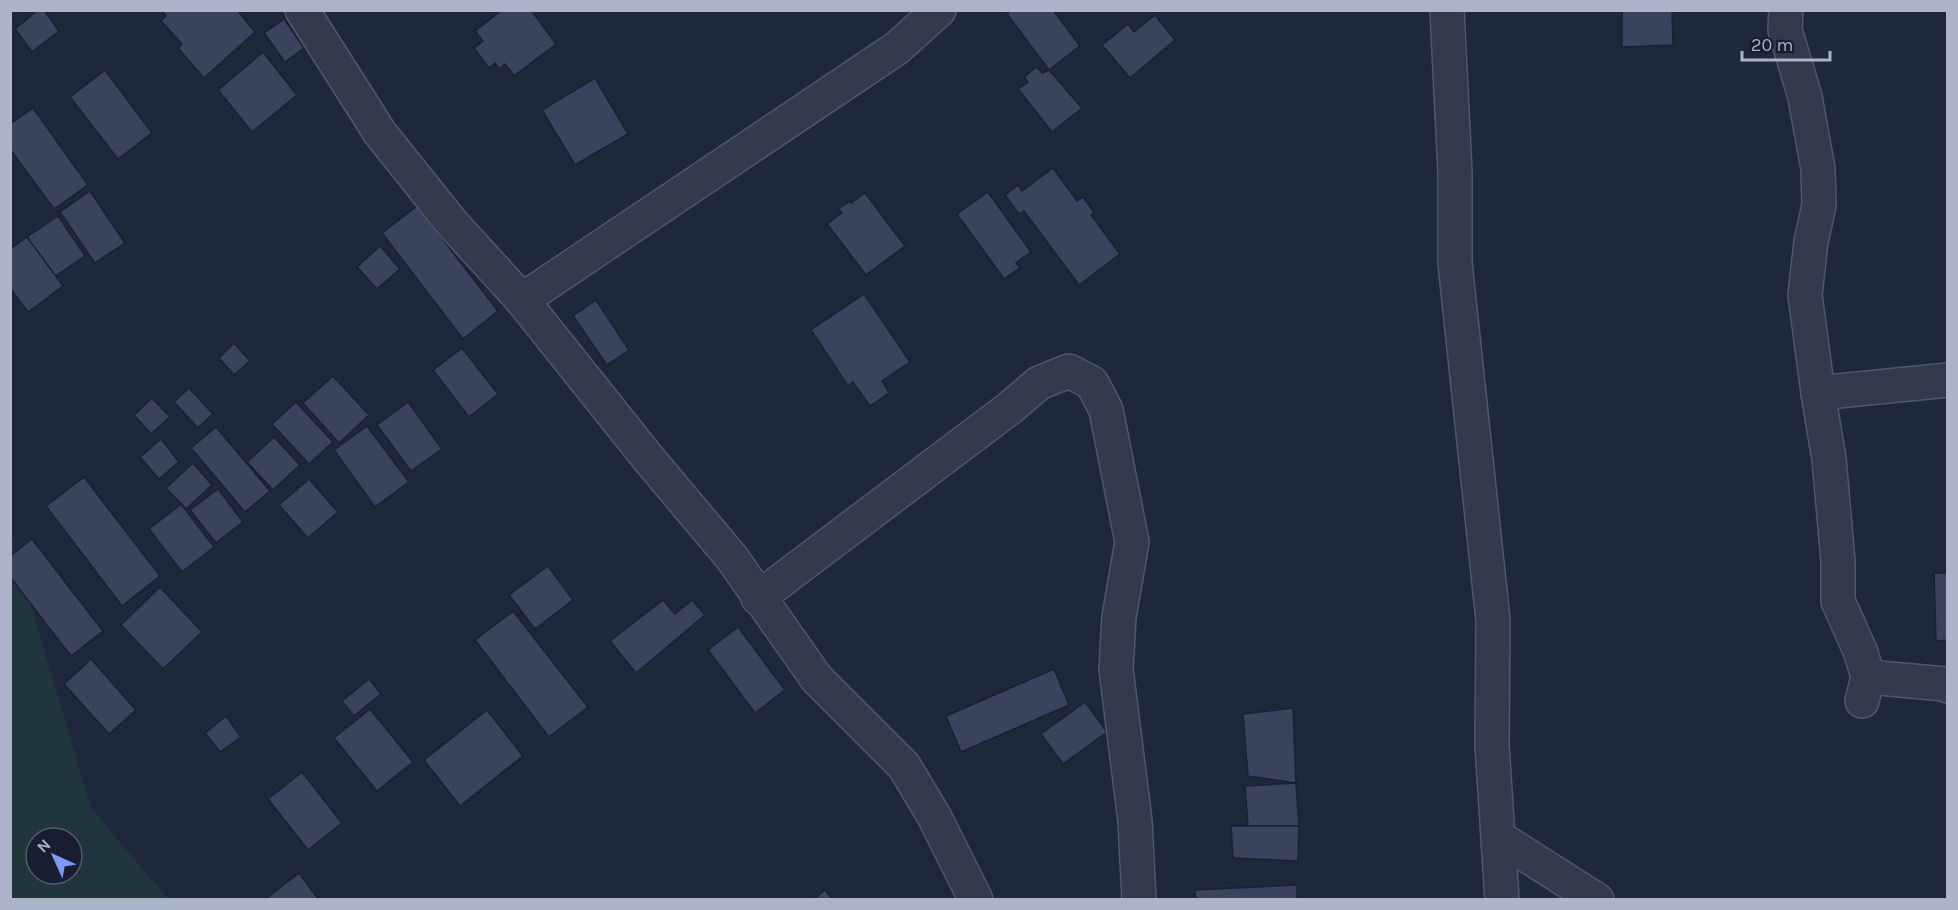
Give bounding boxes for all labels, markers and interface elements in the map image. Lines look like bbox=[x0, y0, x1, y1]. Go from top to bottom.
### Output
scale bar bbox=[1742, 24, 1830, 62]
text: 20 m bbox=[1751, 34, 1793, 56]
north arrow bbox=[24, 826, 84, 886]
text: N bbox=[33, 835, 55, 857]

